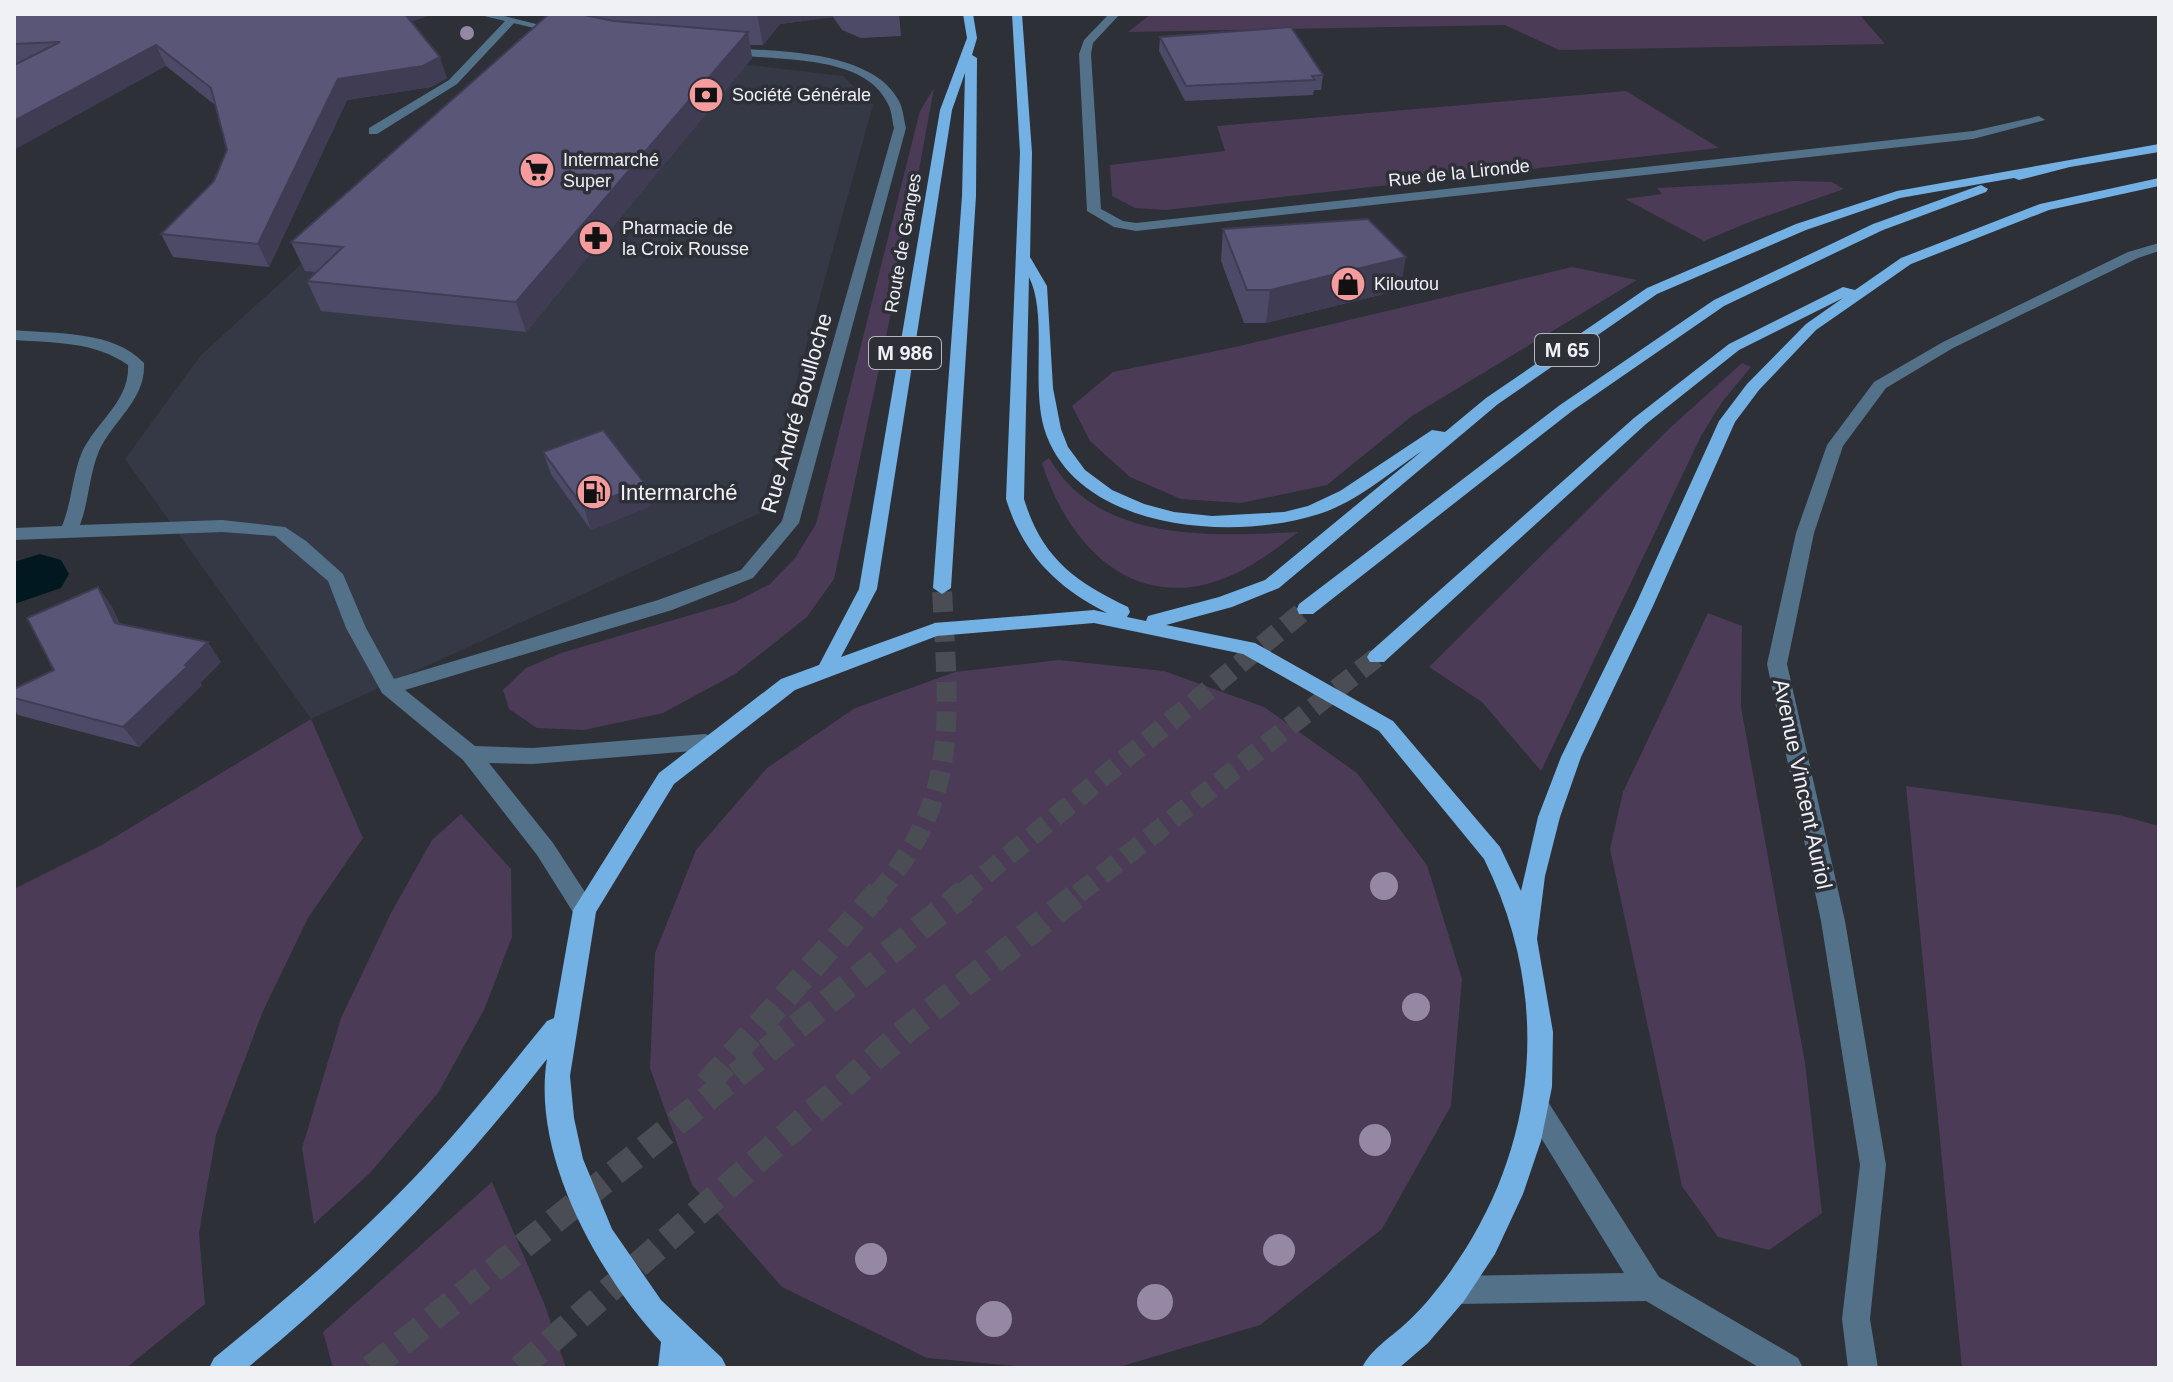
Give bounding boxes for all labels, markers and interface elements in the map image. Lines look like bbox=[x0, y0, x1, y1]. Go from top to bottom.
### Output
bank icon: Société Générale bbox=[687, 76, 725, 114]
place label: Société Générale bbox=[732, 85, 871, 105]
place label: Intermarché Super bbox=[563, 150, 659, 191]
supermarket icon: Intermarché Super bbox=[518, 151, 556, 189]
street label: Rue de la Lironde bbox=[1387, 156, 1531, 190]
street label: Route de Ganges bbox=[881, 172, 925, 314]
place label: Pharmacie de la Croix Rousse bbox=[622, 218, 749, 259]
pharmacy icon: Pharmacie de la Croix Rousse bbox=[577, 219, 615, 257]
shop icon: Kiloutou bbox=[1329, 265, 1367, 303]
place label: Kiloutou bbox=[1374, 274, 1439, 294]
street label: Rue André Boulloche bbox=[756, 310, 837, 516]
road number: M 65 bbox=[1535, 334, 1599, 366]
road number: M 986 bbox=[869, 337, 941, 369]
fuel station icon: Intermarché bbox=[575, 473, 613, 511]
place label: Intermarché bbox=[620, 480, 737, 505]
street label: Avenue Vincent Auriol bbox=[1768, 677, 1837, 892]

